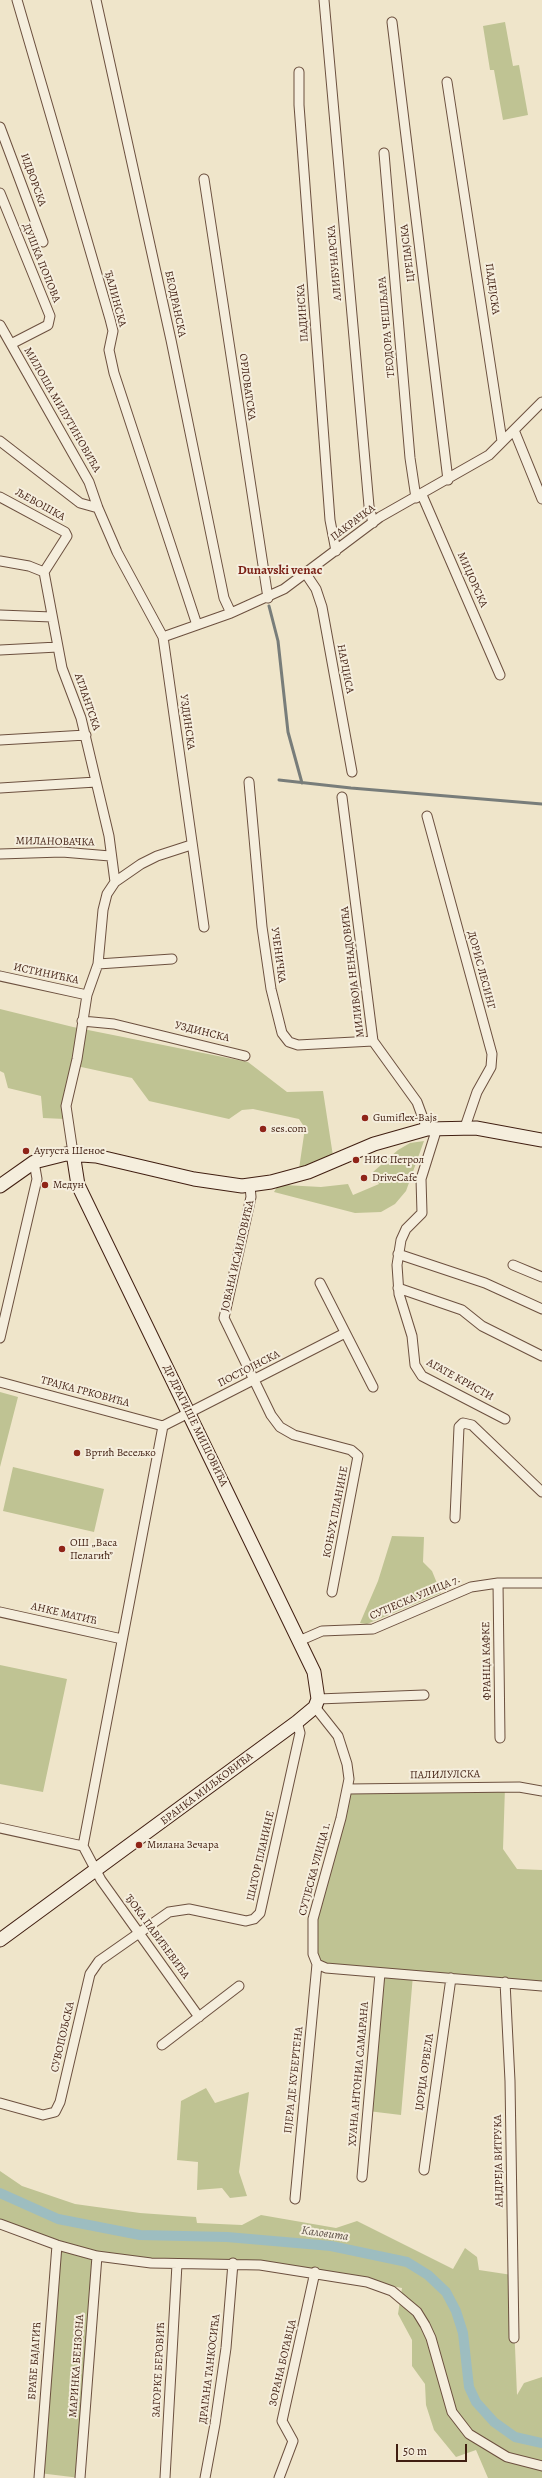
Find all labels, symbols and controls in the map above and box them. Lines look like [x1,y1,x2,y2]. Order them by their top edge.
street label: ИДВОРСКА [17,152,49,208]
street label: ДУШКА ПОПОВА [19,221,63,305]
street label: ЦРЕПАЈСКА [398,223,418,283]
street label: АЛИБУНАРСКА [325,225,345,301]
street label: ПАДЕЈСКА [482,263,502,315]
street label: ЂАЛИНСКА [101,269,129,329]
street label: БЕОДРАНСКА [161,269,189,339]
street label: ТЕОДОРА ЧЕШЉАРА [376,276,398,378]
street label: ПАДИНСКА [294,284,312,342]
street label: МИЛОША МИЛУТИНОВИЋА [21,345,103,475]
street label: ОРЛОВАТСКА [236,353,258,421]
street label: ЉЕВОШКА [13,486,67,524]
street label: ПАКРАЧКА [328,502,378,544]
street label: МИЏОРСКА [454,550,490,610]
district label: Dunavski venac [238,563,322,579]
street label: НАРЦИСА [334,643,356,695]
street label: АТЛАНТСКА [71,672,103,732]
street label: УЗДИНСКА [177,693,197,751]
street label: МИЛАНОВАЧКА [15,835,95,849]
street label: МИЛИВОЈА НЕНАДОВИЋА [338,906,368,1038]
street label: УЧЕНИЧКА [268,926,288,984]
street label: ДОРИС ЛЕСИНГ [464,929,498,1011]
street label: ИСТИНИЋКА [12,961,80,987]
street label: УЗДИНСКА [173,1019,231,1045]
place label: Gumiflex-Bajs [373,1111,437,1125]
marker: Gumiflex-Bajs [360,1113,370,1123]
place label: ses.com [271,1122,307,1136]
marker: ses.com [258,1124,268,1134]
place label: Аугуста Шеное [34,1144,105,1158]
marker: Аугуста Шеное [21,1146,31,1156]
place label: НИС Петрол [364,1153,424,1167]
marker: НИС Петрол [351,1155,361,1165]
place label: DriveCafe [372,1171,417,1185]
marker: DriveCafe [359,1173,369,1183]
place label: Медун [53,1178,84,1192]
marker: Медун [40,1180,50,1190]
street label: ЈОВАНА ИСАИЛОВИЋА [219,1199,257,1313]
street label: ПОСТОЈНСКА [216,1348,282,1390]
street label: АГАТЕ КРИСТИ [424,1356,496,1404]
street label: ДР ДРАГИШЕ МИШОВИЋА [160,1363,230,1489]
street label: ТРАЈКА ГРКОВИЋА [39,1374,131,1410]
place label: Вртић Весељко [85,1446,156,1460]
marker: Вртић Весељко [72,1448,82,1458]
street label: КОЊУХ ПЛАНИНЕ [321,1465,351,1559]
place label: ОШ „Васа Пелагић” [70,1536,117,1562]
marker: ОШ „Васа Пелагић” [57,1544,67,1554]
street label: СУТЈЕСКА УЛИЦА 7. [368,1573,462,1623]
street label: АНКЕ МАТИЋ [30,1600,98,1628]
street label: ФРАНЦА КАФКЕ [480,1622,494,1700]
street label: БРАНКА МИЉКОВИЋА [158,1750,256,1828]
street label: ПАЛИЛУЛСКА [410,1768,480,1782]
street label: ШАТОР ПЛАНИНЕ [244,1810,278,1902]
street label: СУТЈЕСКА УЛИЦА 1. [296,1821,334,1917]
place label: Милана Зечара [147,1838,219,1852]
marker: Милана Зечара [134,1840,144,1850]
street label: ЂОКА ПАВИЋЕВИЋА [122,1892,192,1982]
street label: СУВОПОЉСКА [48,2000,78,2074]
street label: ХУАНА АНТОНИА САМАРАНА [346,2001,372,2147]
street label: ПЈЕРА ДЕ КУБЕРТЕНА [282,2026,306,2134]
street label: ЏОРЏА ОРВЕЛА [413,2032,437,2112]
street label: АНДРЕЈА ВИТРУКА [492,2115,506,2207]
water label: Каловита [300,2224,350,2244]
street label: ДРАГАНА ТАНКОСИЋА [197,2313,223,2425]
street label: МАРИНКА БЕНЗОНА [67,2314,87,2418]
street label: ЗОРАНА БОГАВЦА [267,2318,299,2408]
street label: БРАЋЕ БАЈАГИЋ [26,2322,44,2400]
street label: ЗАГОРКЕ БЕРОВИЋ [150,2322,168,2418]
scale bar [398,2436,469,2462]
text: 50 m [403,2443,427,2459]

